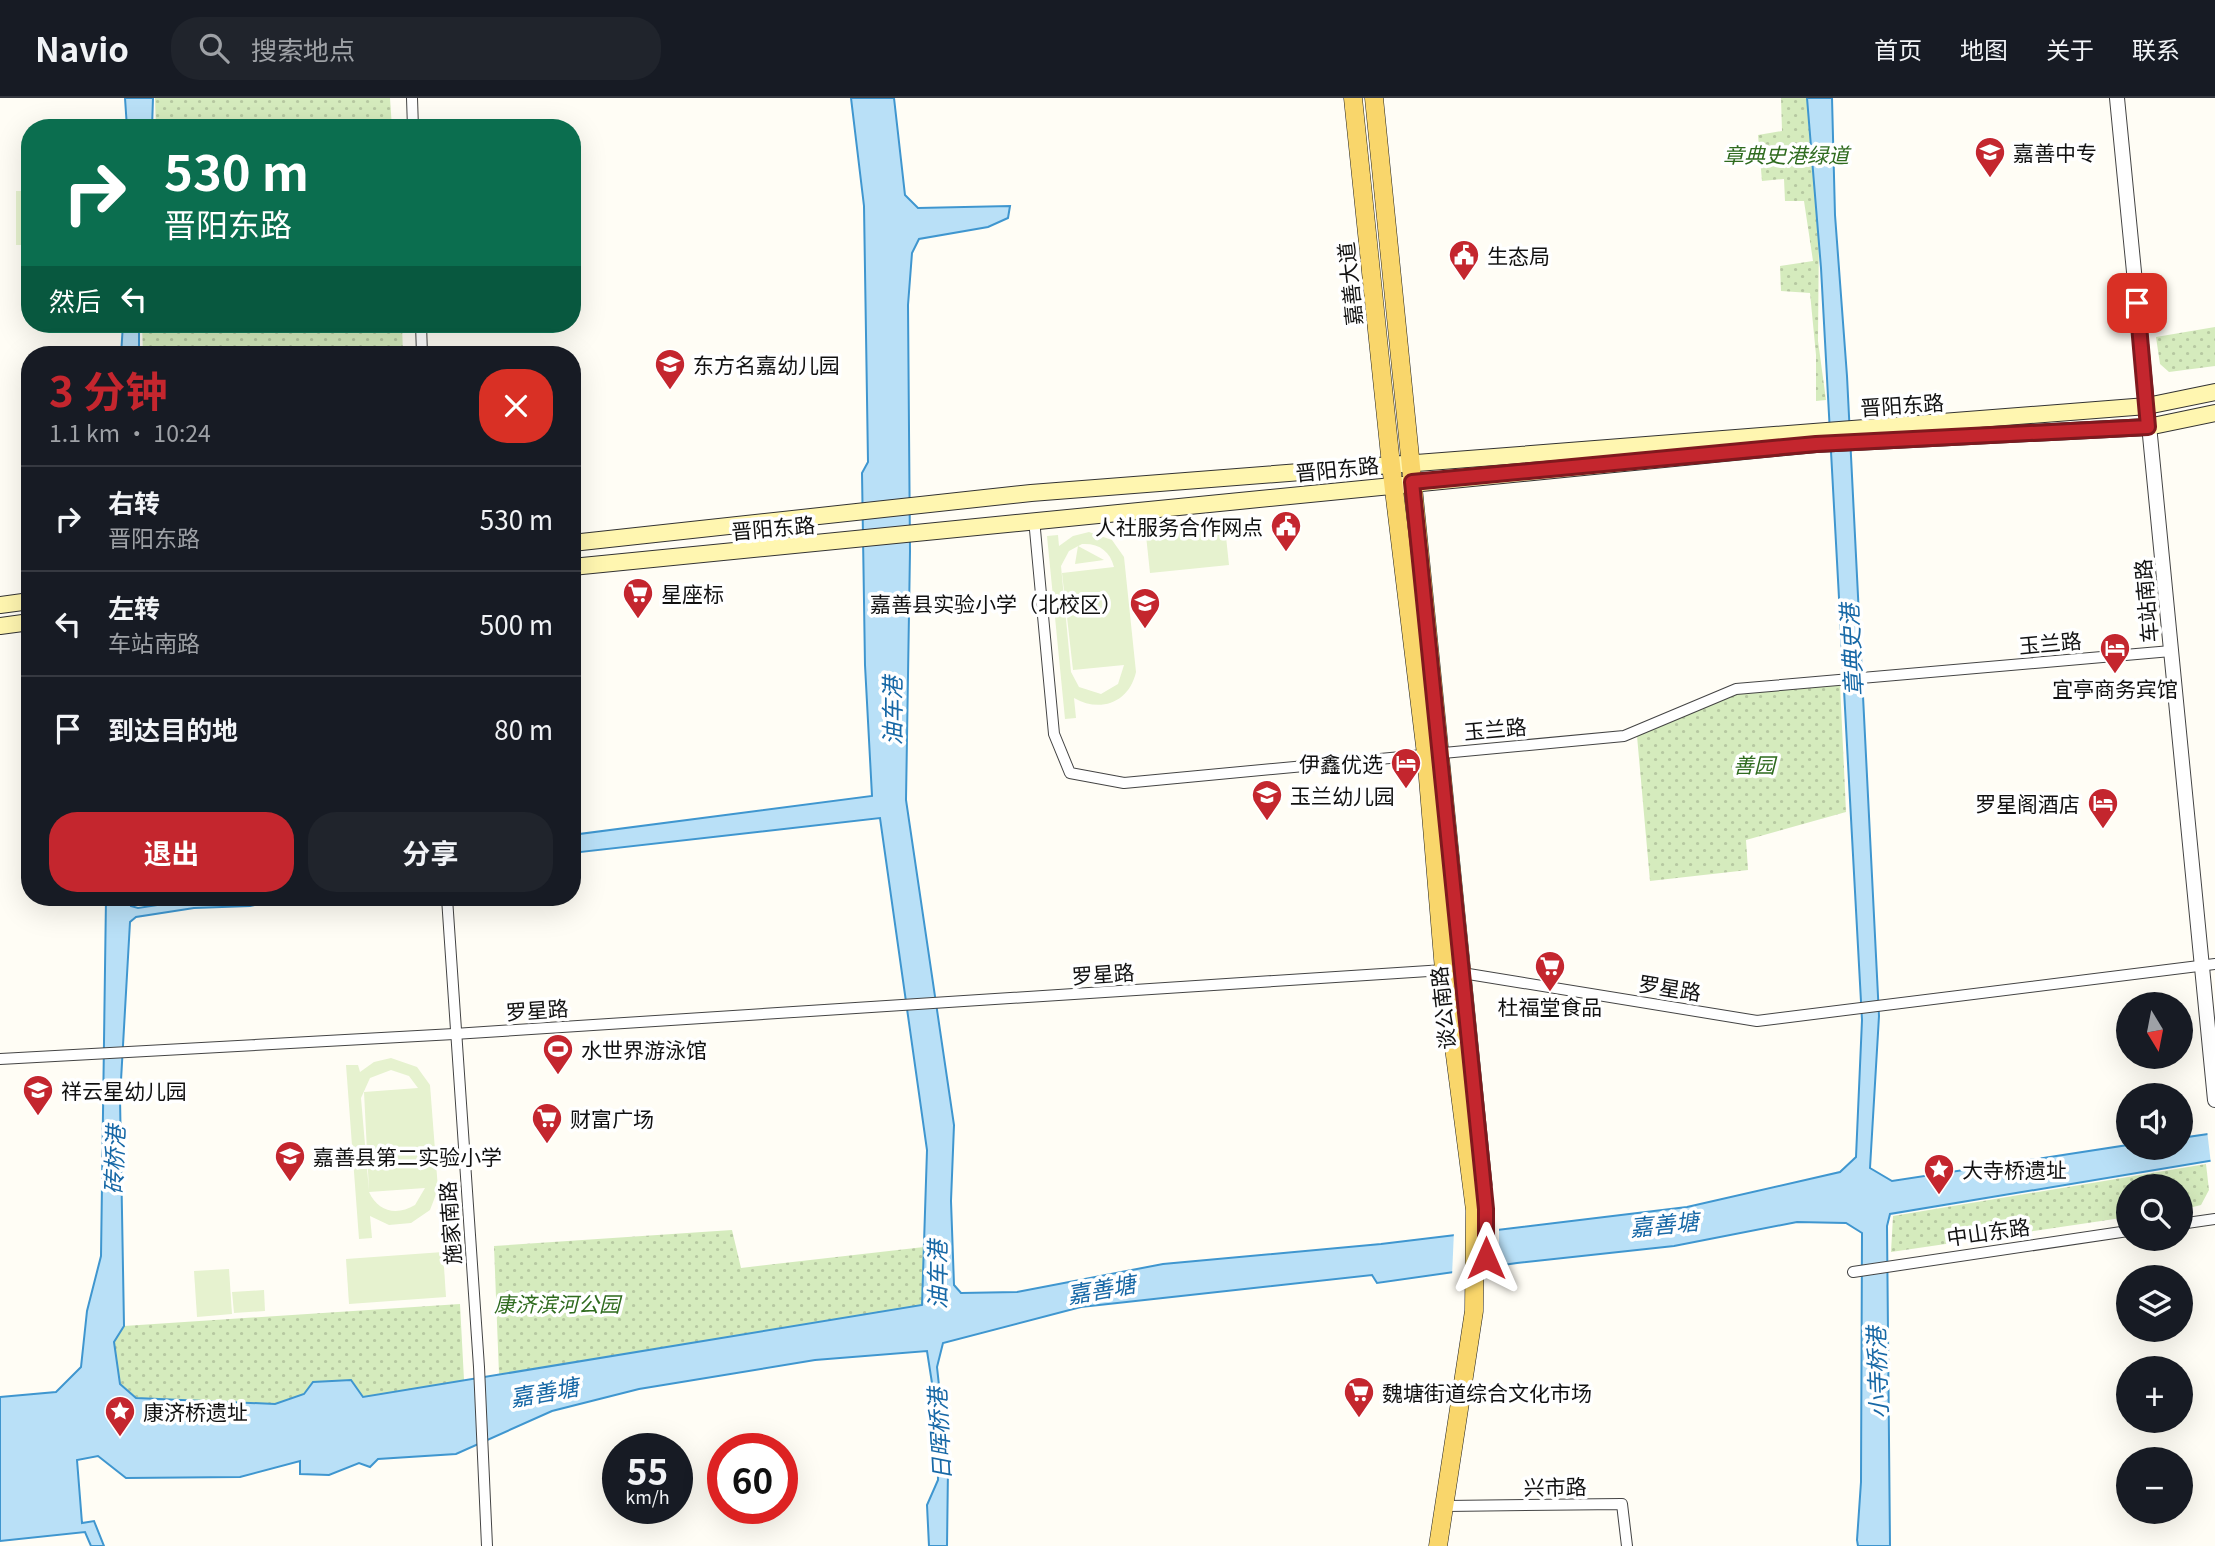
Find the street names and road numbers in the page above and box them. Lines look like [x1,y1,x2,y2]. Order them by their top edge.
street label: 嘉善大道 [1330,241,1368,327]
street label: 晋阳东路 [1859,386,1945,422]
street label: 晋阳东路 [1294,449,1380,487]
street label: 晋阳东路 [730,508,816,546]
street label: 车站南路 [2126,558,2164,644]
street label: 玉兰路 [2017,624,2083,660]
street label: 玉兰路 [1462,710,1528,746]
street label: 罗星路 [1071,956,1135,990]
street label: 谈公南路 [1423,965,1461,1051]
street label: 罗星路 [1637,967,1703,1007]
street label: 罗星路 [505,992,569,1026]
street label: 施家南路 [431,1180,467,1266]
street label: 中山东路 [1944,1210,2032,1252]
street label: 兴市路 [1523,1470,1587,1502]

